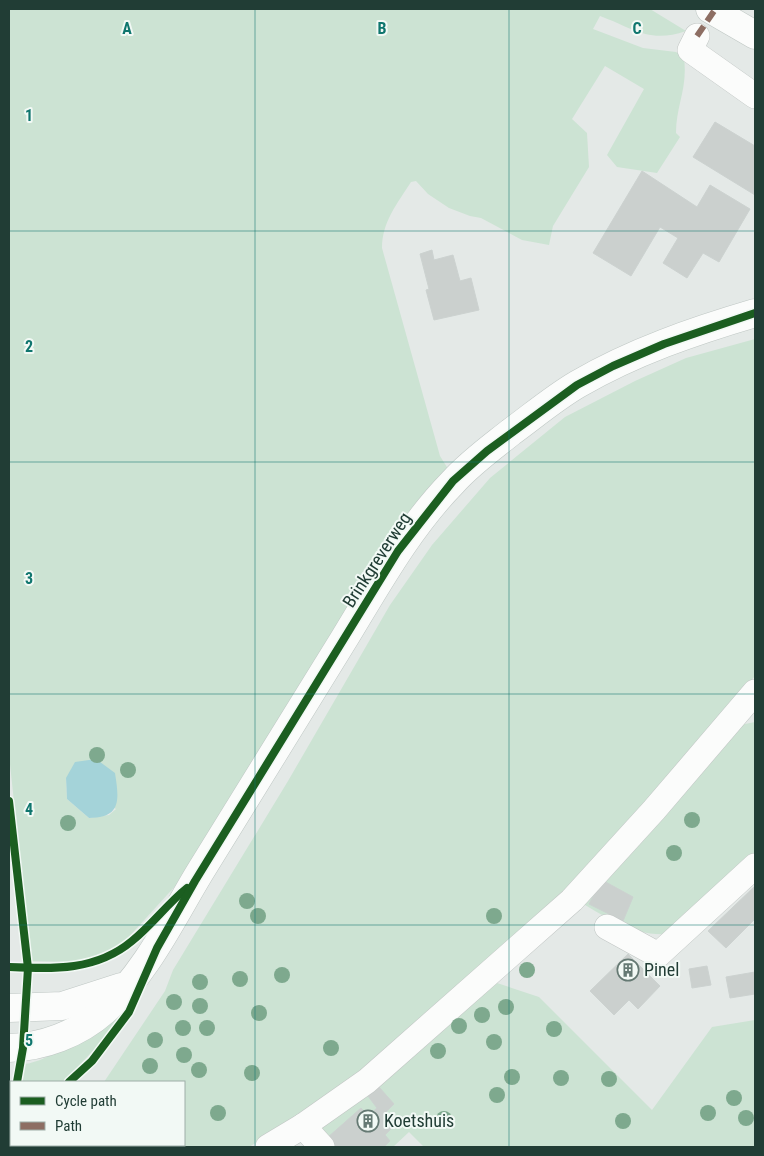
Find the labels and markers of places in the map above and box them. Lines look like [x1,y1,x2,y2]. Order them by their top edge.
building icon: Pinel [616,958,640,982]
place label: Pinel [644,959,679,980]
building icon: Koetshuis [356,1109,380,1133]
place label: Koetshuis [384,1110,454,1131]

